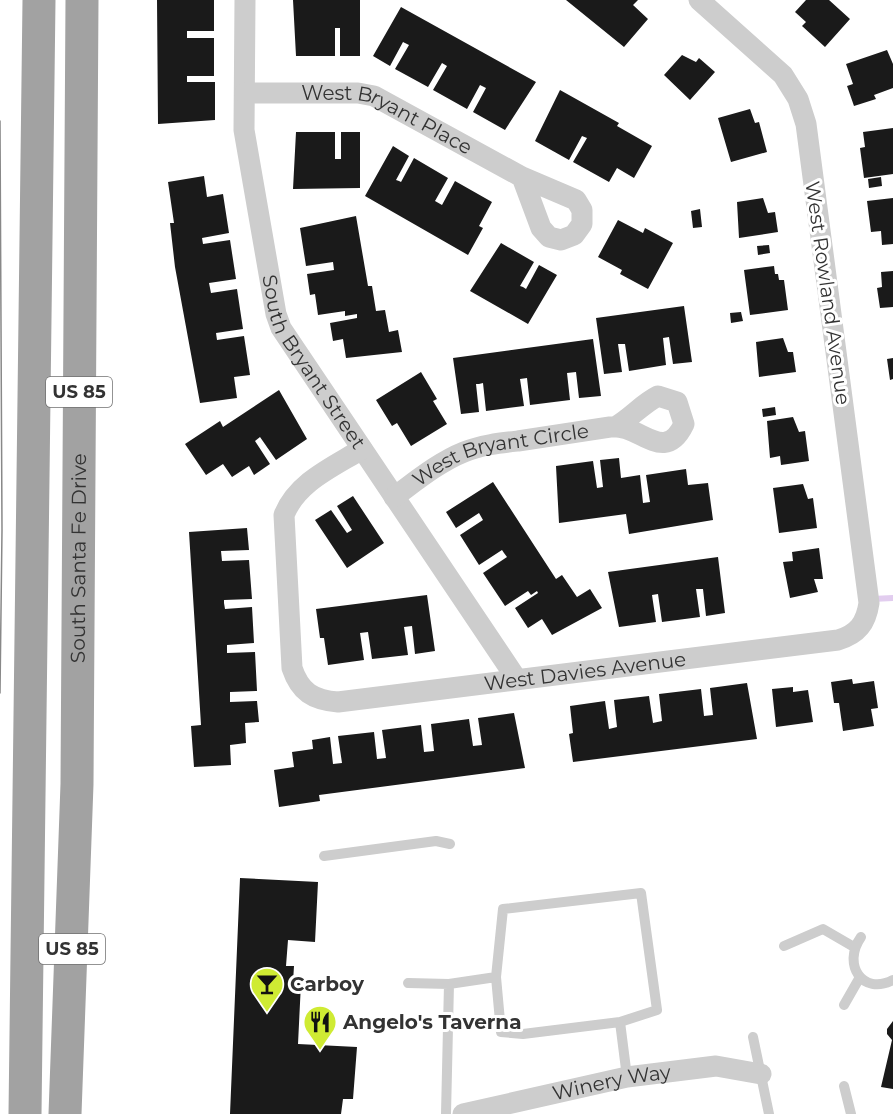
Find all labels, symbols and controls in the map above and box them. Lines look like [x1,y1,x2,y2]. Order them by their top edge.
street label: West Bryant Place [301,81,477,160]
street label: West Rowland Avenue [800,180,856,406]
street label: South Bryant Street [257,273,371,454]
road number: US 85 [46,377,112,407]
street label: West Bryant Circle [408,418,590,491]
street label: South Santa Fe Drive [66,453,91,663]
street label: West Davies Avenue [483,647,687,696]
road number: US 85 [39,934,105,964]
bar icon: Carboy [249,966,285,1013]
place label: Carboy [290,972,365,996]
restaurant icon: Angelo's Taverna [302,1004,338,1051]
place label: Angelo's Taverna [342,1010,522,1034]
street label: Winery Way [550,1060,672,1105]

